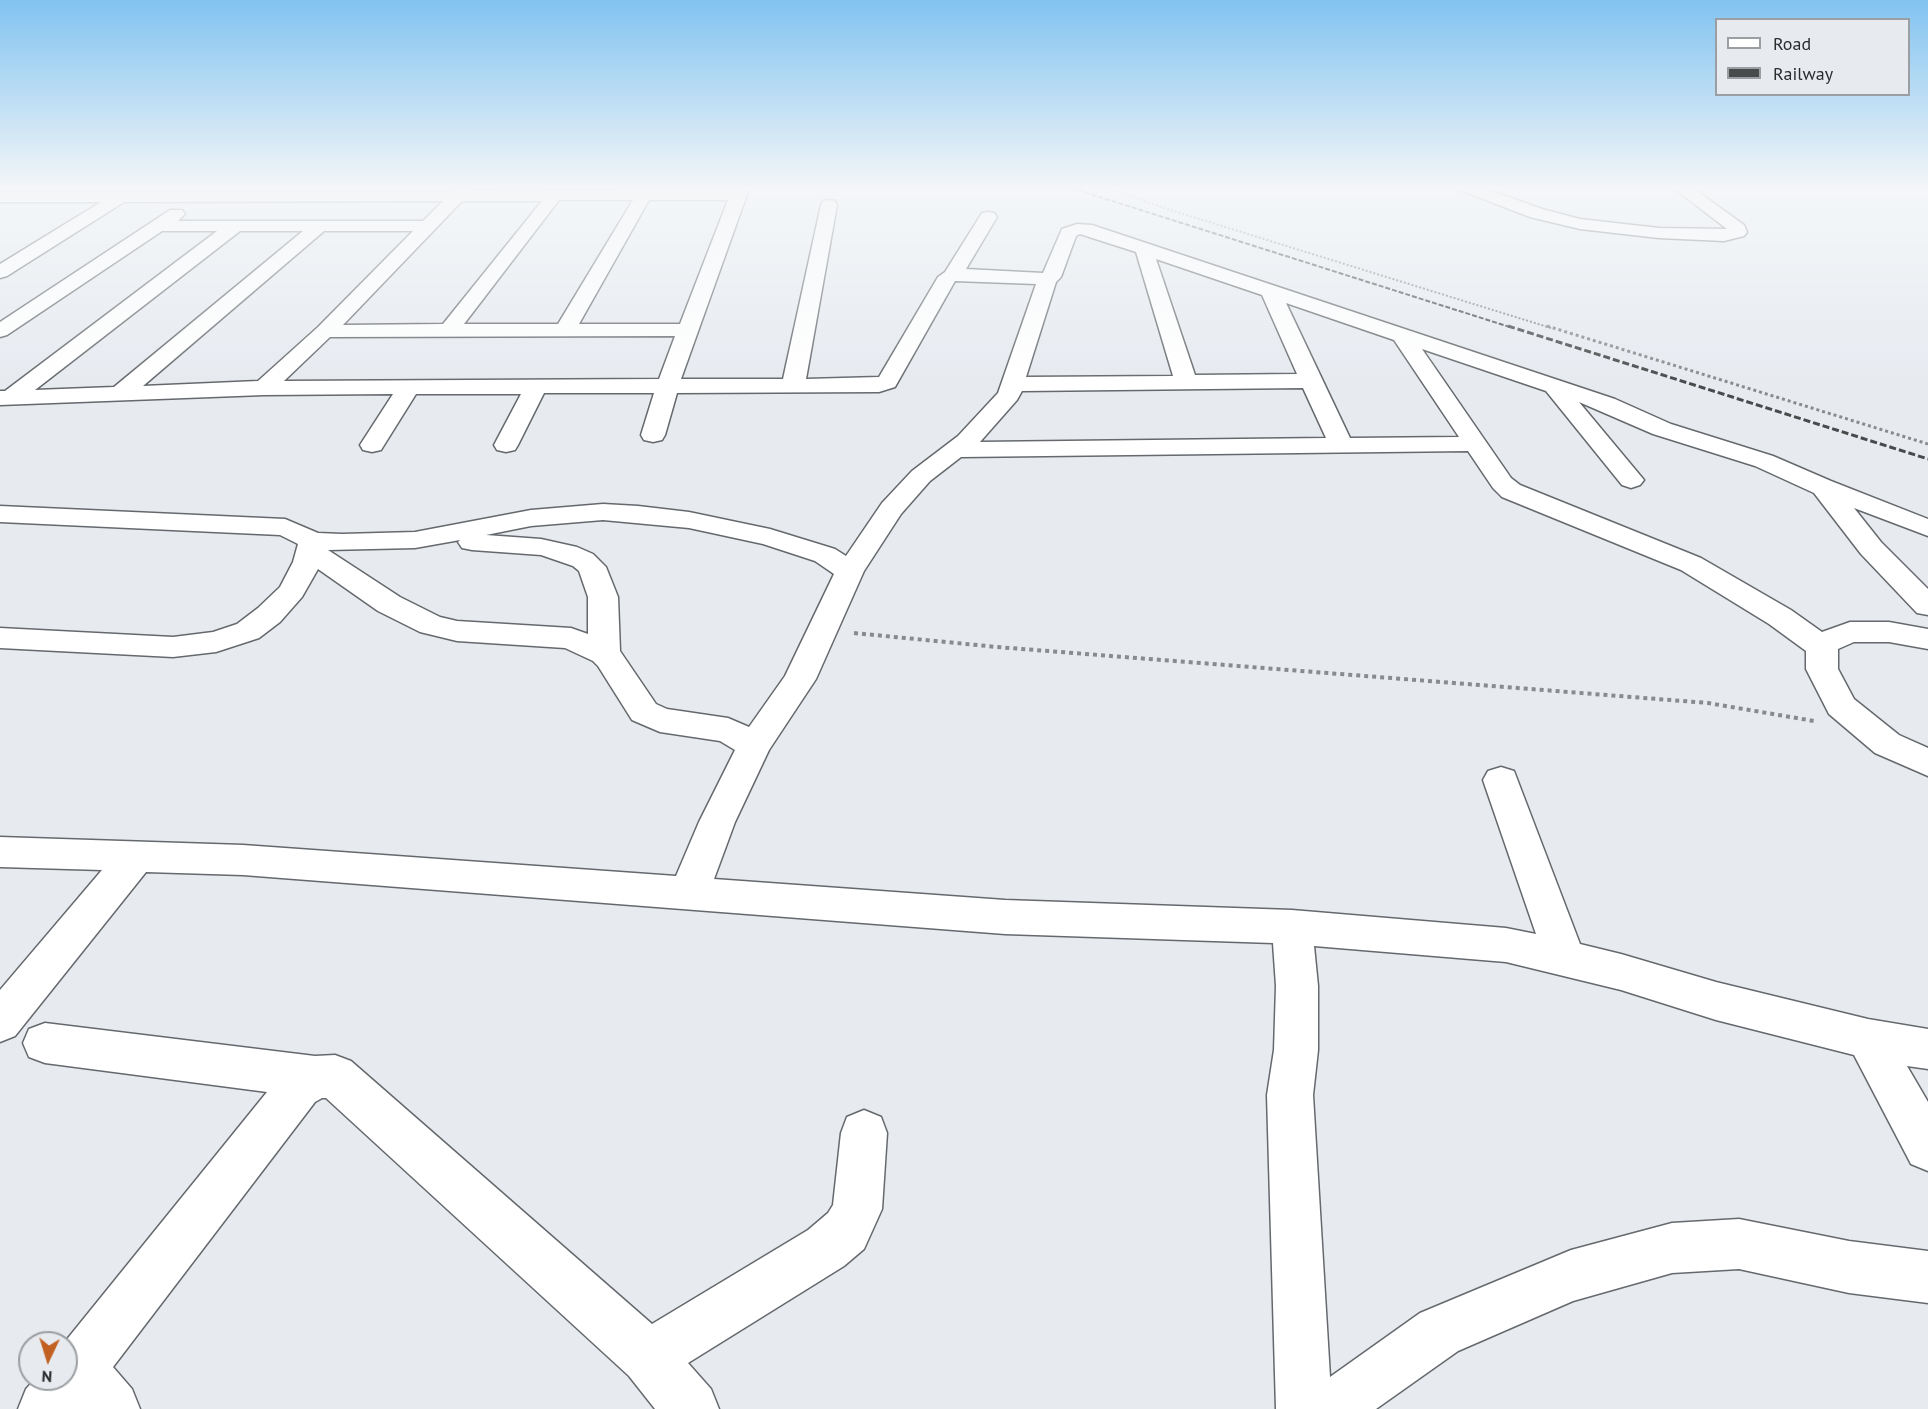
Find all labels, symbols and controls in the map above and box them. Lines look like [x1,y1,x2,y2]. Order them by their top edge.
legend [1715,18,1910,96]
text: Road [1773,32,1811,55]
text: Railway [1773,62,1833,85]
north arrow [18,1331,78,1391]
text: N [41,1367,53,1387]

